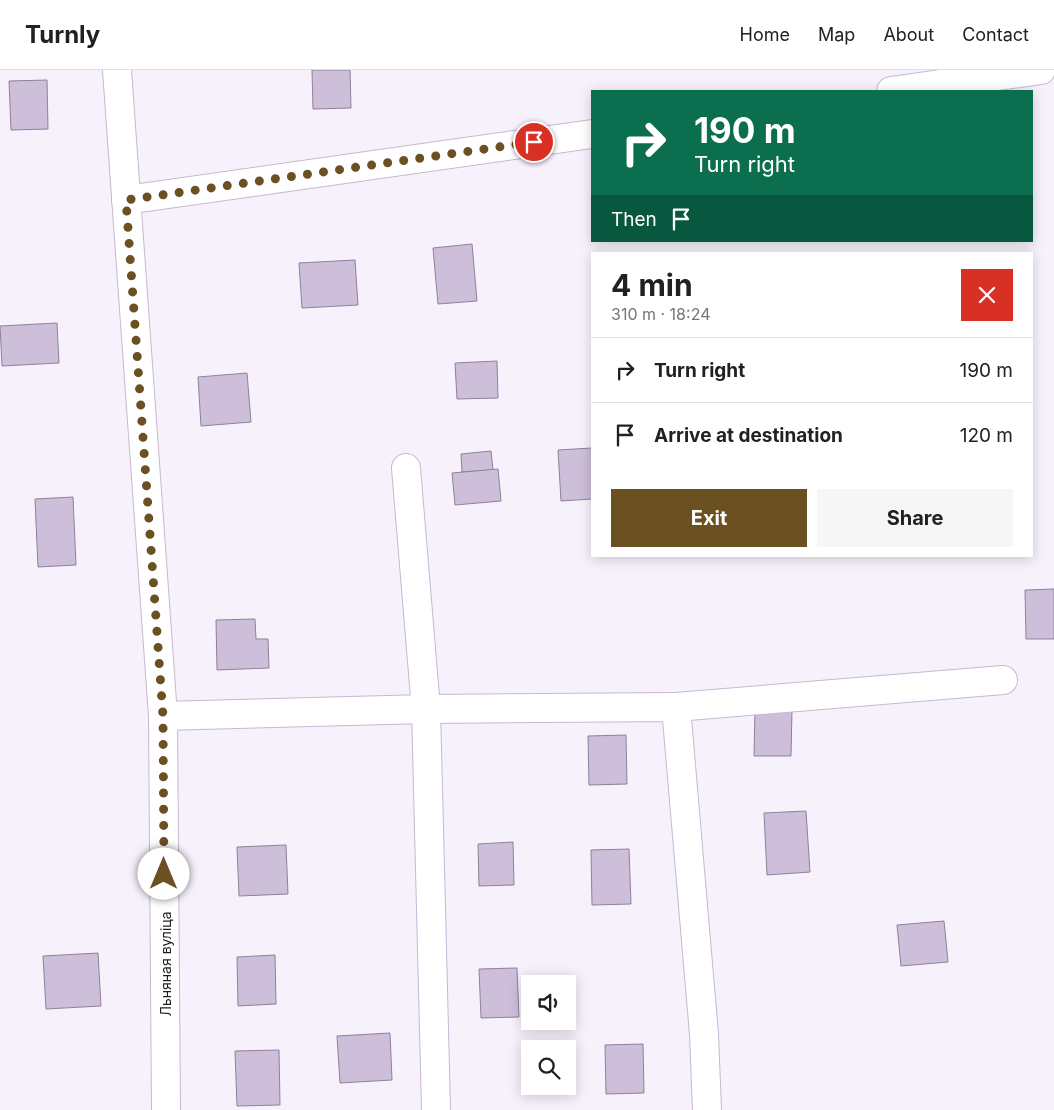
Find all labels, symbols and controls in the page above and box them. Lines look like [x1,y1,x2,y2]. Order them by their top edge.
text: Turnly [25,20,100,49]
text: Home [740,24,790,45]
text: Map [818,24,855,45]
text: About [883,24,934,45]
text: Contact [962,24,1029,45]
text: 190 m [694,109,796,151]
icon: right [611,110,676,175]
pin [513,121,555,163]
icon: arrive [520,128,548,156]
text: Turn right [694,151,795,177]
icon: arrive [667,205,695,233]
text: Then [611,208,657,231]
text: 4 min [611,267,693,303]
button: close [961,269,1013,321]
text: 310 m · 18:24 [611,304,710,324]
icon: right [611,356,639,384]
text: Turn right [654,359,745,382]
text: 190 m [960,359,1013,382]
icon: arrive [611,421,639,449]
text: Arrive at destination [654,424,843,447]
text: 120 m [960,424,1013,447]
button: Exit [611,489,807,547]
button: Share [817,489,1013,547]
position arrow [137,847,189,899]
street label: Льняная вуліца [157,912,174,1016]
map controls [521,975,576,1095]
button: sound [521,975,576,1030]
button: search [521,1040,576,1095]

